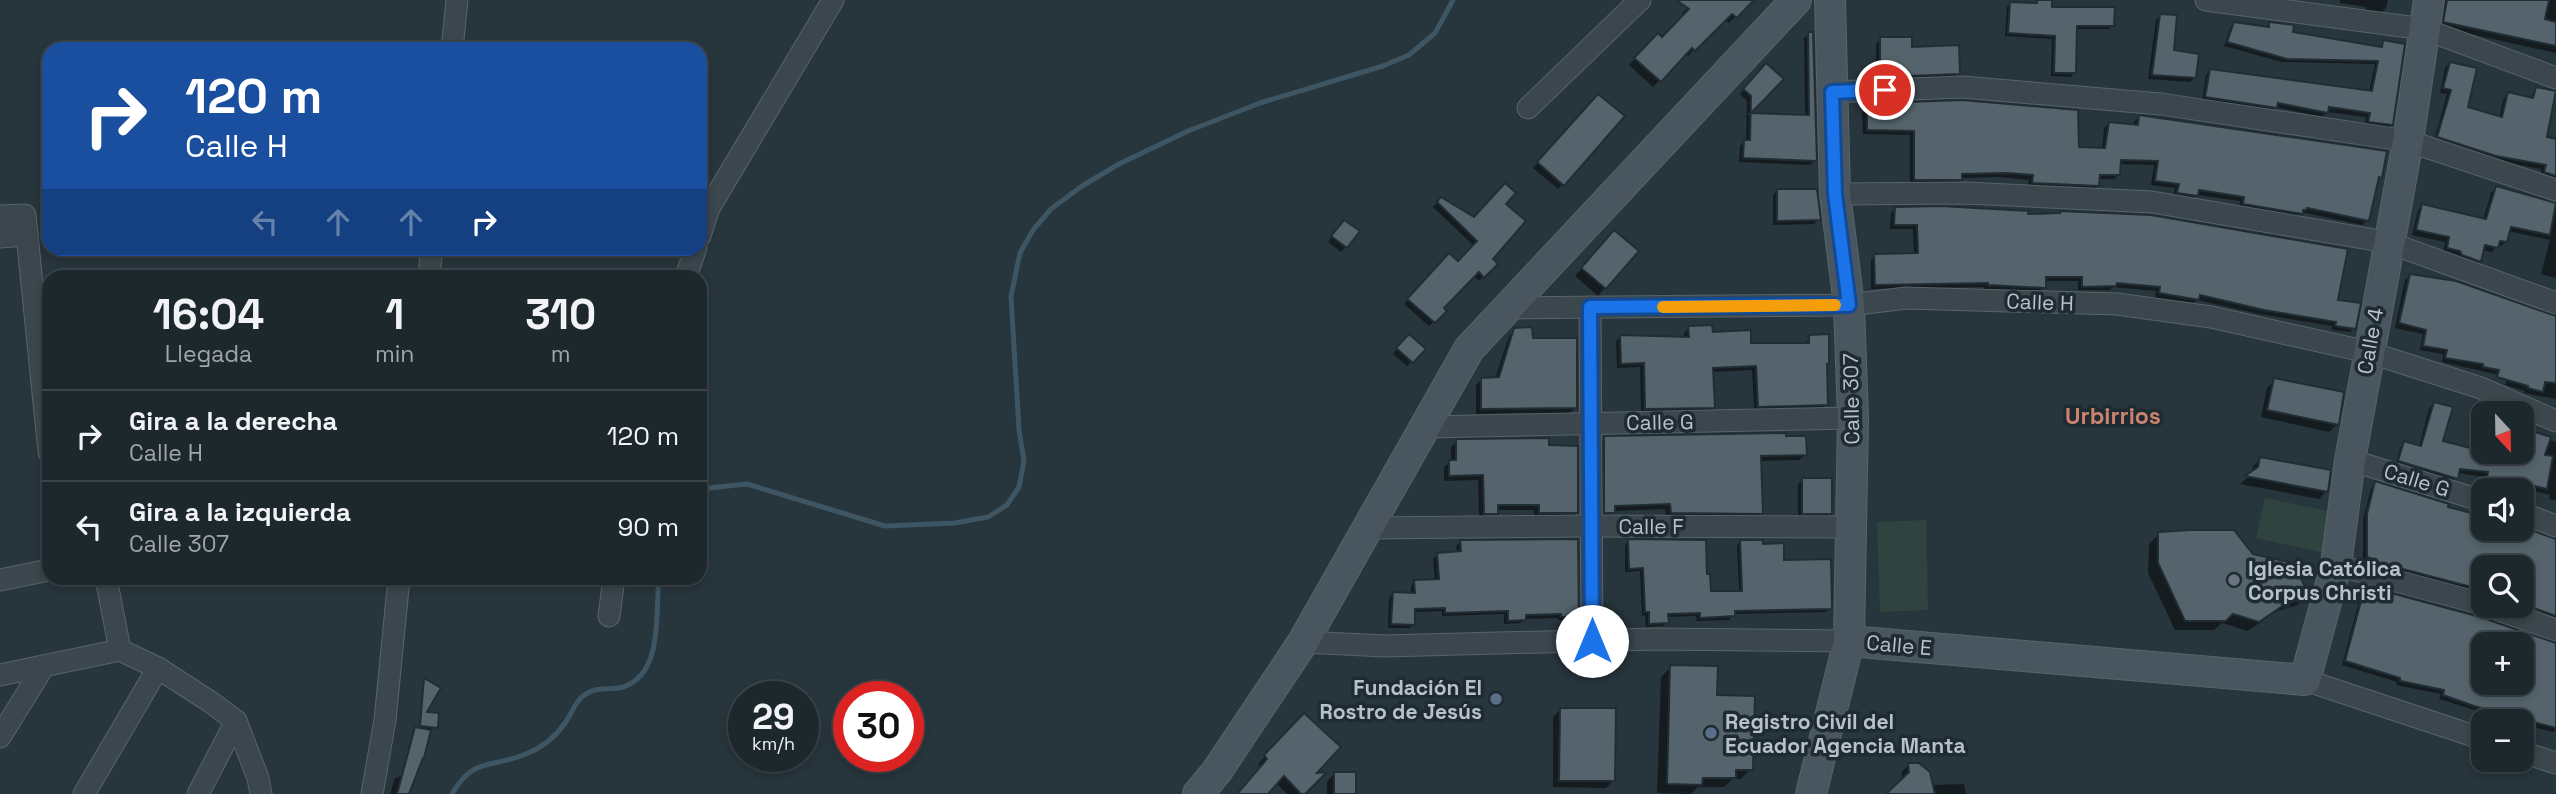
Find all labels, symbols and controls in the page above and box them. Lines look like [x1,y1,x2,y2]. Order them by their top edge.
pin [1855,60,1915,120]
text: 120 m [185,65,322,127]
icon: right [70,70,161,161]
icon: arrive [1866,71,1904,109]
text: Calle H [185,126,288,166]
icon: left [246,203,284,241]
icon: ahead [319,203,357,241]
icon: ahead [392,203,430,241]
icon: right [465,203,503,241]
street label: Calle H [2006,287,2074,317]
text: 16:04 [153,288,264,341]
text: 1 [385,288,404,341]
text: 310 [525,288,596,341]
street label: Calle 4 [2351,306,2389,376]
text: Llegada [165,339,252,369]
text: min [375,339,414,369]
text: m [551,339,571,369]
street label: Calle 307 [1837,353,1865,445]
district label: Urbirrios [2065,401,2161,431]
north arrow [2471,401,2534,464]
map controls [2471,401,2534,772]
text: Gira a la derecha [129,404,338,438]
street label: Calle G [1626,408,1694,436]
icon: right [70,417,108,455]
text: 120 m [607,419,679,453]
text: Calle H [129,438,203,468]
street label: Calle G [2381,457,2453,503]
button: sound [2471,478,2534,541]
text: Gira a la izquierda [129,495,351,529]
icon: left [70,508,108,546]
text: 90 m [617,510,679,544]
street label: Calle F [1618,513,1684,540]
text: Calle 307 [129,529,229,559]
place label: Iglesia Católica Corpus Christi [2248,555,2401,606]
button: search [2471,555,2534,618]
marker: Iglesia Católica Corpus Christi [2226,572,2242,588]
position arrow [1555,604,1629,678]
street label: Calle E [1865,629,1933,661]
button: + [2471,632,2534,695]
place label: Fundación El Rostro de Jesús [1319,674,1482,725]
speed limit sign: 30 [833,681,924,772]
marker: Fundación El Rostro de Jesús [1488,691,1504,707]
text: 29 [752,695,795,739]
place label: Registro Civil del Ecuador Agencia Manta [1725,708,1966,759]
button: − [2471,709,2534,772]
marker: Registro Civil del Ecuador Agencia Manta [1703,725,1719,741]
text: km/h [752,732,795,755]

